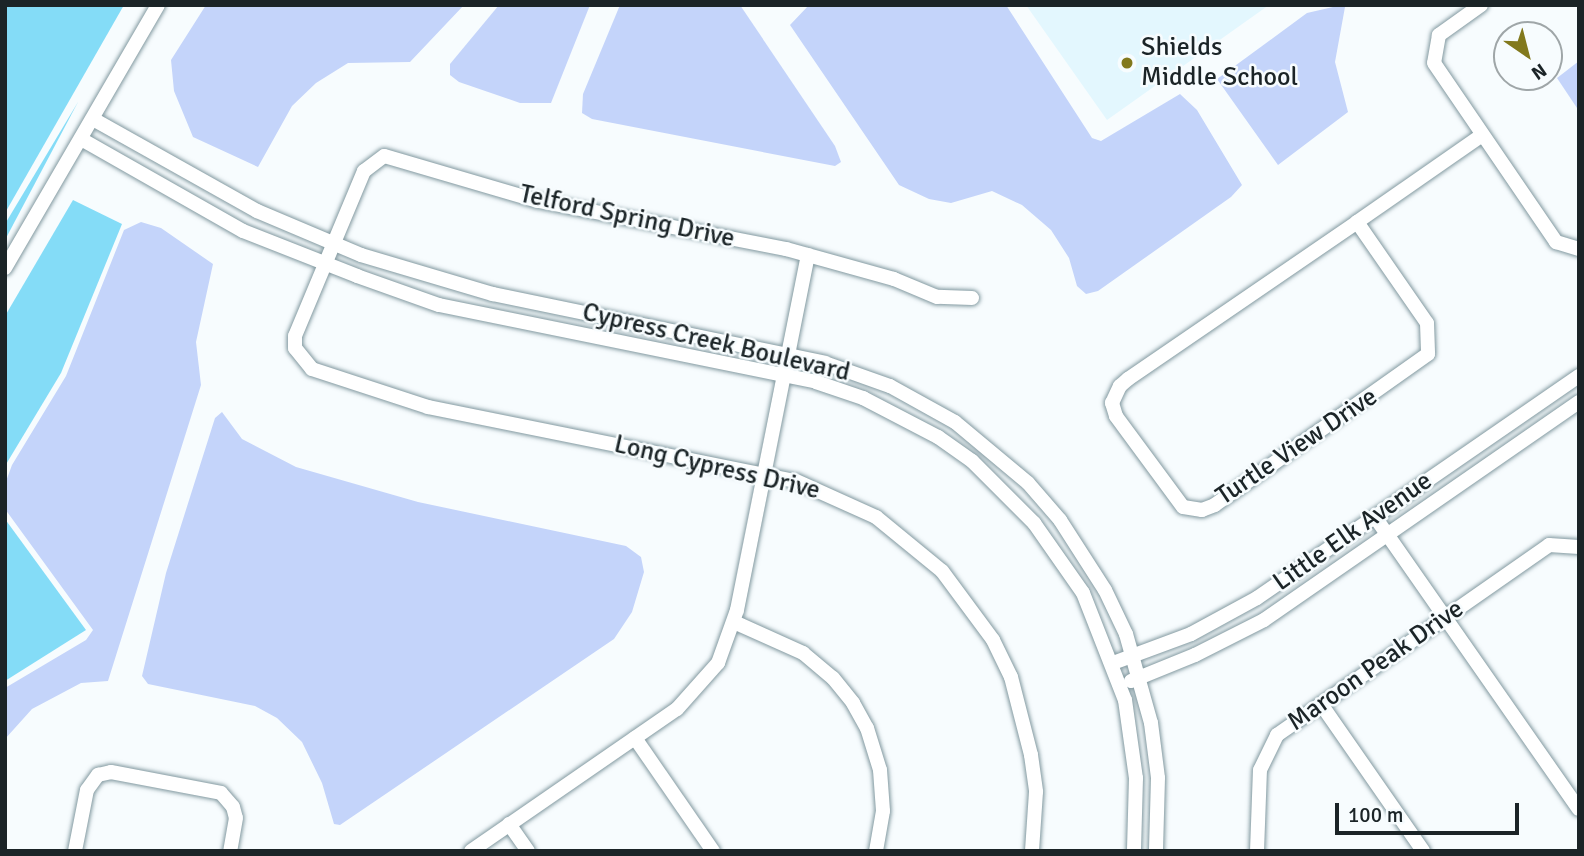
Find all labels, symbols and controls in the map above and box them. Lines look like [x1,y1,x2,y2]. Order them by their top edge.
north arrow [1493,21,1563,91]
place label: Shields Middle School [1141,32,1298,94]
marker: Shields Middle School [1119,55,1135,71]
text: N [1527,58,1551,85]
street label: Telford Spring Drive [517,179,737,255]
street label: Cypress Creek Boulevard [579,297,853,389]
street label: Turtle View Drive [1211,382,1383,512]
street label: Long Cypress Drive [611,429,823,507]
street label: Little Elk Avenue [1268,466,1438,598]
street label: Maroon Peak Drive [1282,594,1470,738]
scale bar [1339,790,1523,834]
text: 100 m [1348,802,1403,828]

